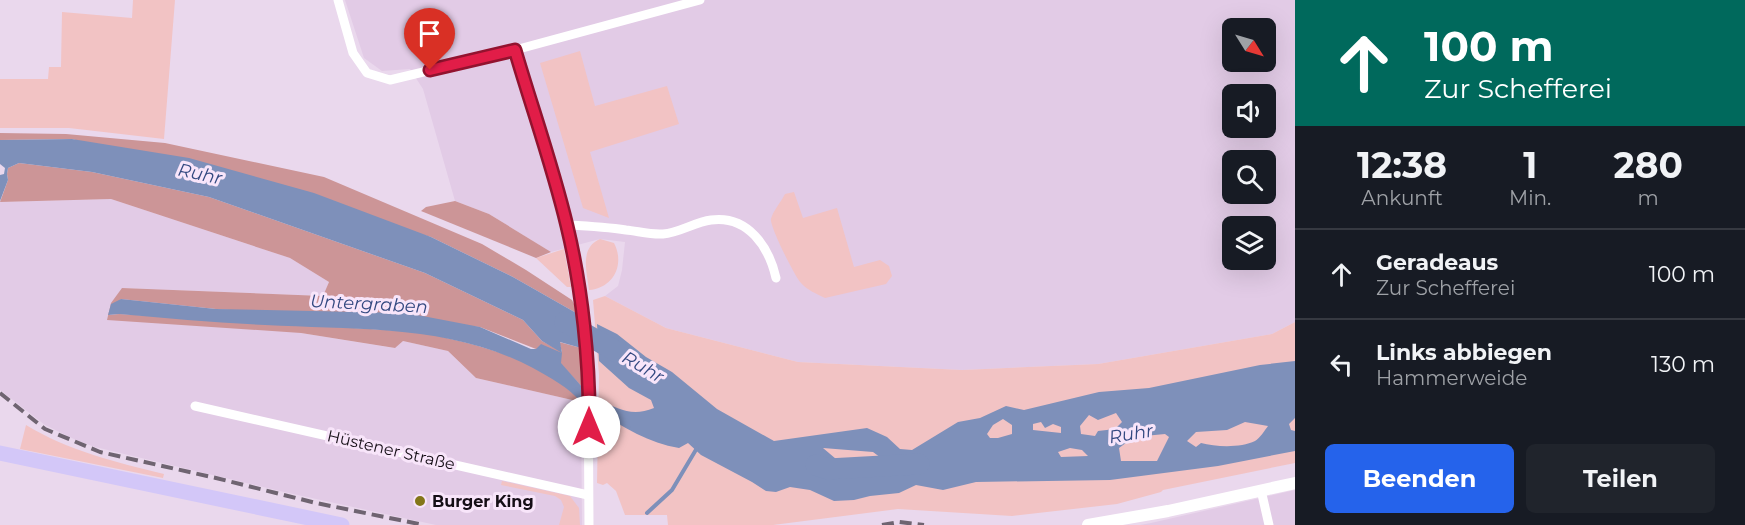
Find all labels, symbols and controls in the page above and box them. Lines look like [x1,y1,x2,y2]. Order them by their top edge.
pin [404,8,455,70]
icon: arrive [413,17,446,50]
north arrow [1222,18,1276,72]
map controls [1222,18,1276,270]
text: 100 m [1424,20,1553,72]
icon: ahead [1325,24,1403,102]
text: Zur Schefferei [1424,72,1612,105]
button: sound [1222,84,1276,138]
text: 12:38 [1357,143,1447,187]
text: 1 [1523,143,1537,187]
text: 280 [1613,143,1683,187]
button: search [1222,150,1276,204]
water label: Ruhr [176,159,225,190]
text: Ankunft [1361,186,1443,210]
text: Min. [1509,186,1551,210]
text: m [1638,186,1659,210]
button: layers [1222,216,1276,270]
text: Geradeaus [1376,249,1498,276]
icon: ahead [1325,258,1358,291]
text: 100 m [1649,261,1715,288]
text: Zur Schefferei [1376,276,1515,300]
water label: Untergraben [310,290,428,318]
text: Links abbiegen [1376,339,1552,366]
water label: Ruhr [618,346,668,388]
icon: left [1325,348,1358,381]
text: 130 m [1651,351,1715,378]
text: Hammerweide [1376,366,1527,390]
position arrow [557,395,621,459]
water label: Ruhr [1107,420,1155,448]
street label: Hüstener Straße [325,426,457,474]
button: Beenden [1325,444,1514,513]
button: Teilen [1526,444,1715,513]
place label: Burger King [432,492,534,511]
marker: Burger King [413,494,427,508]

